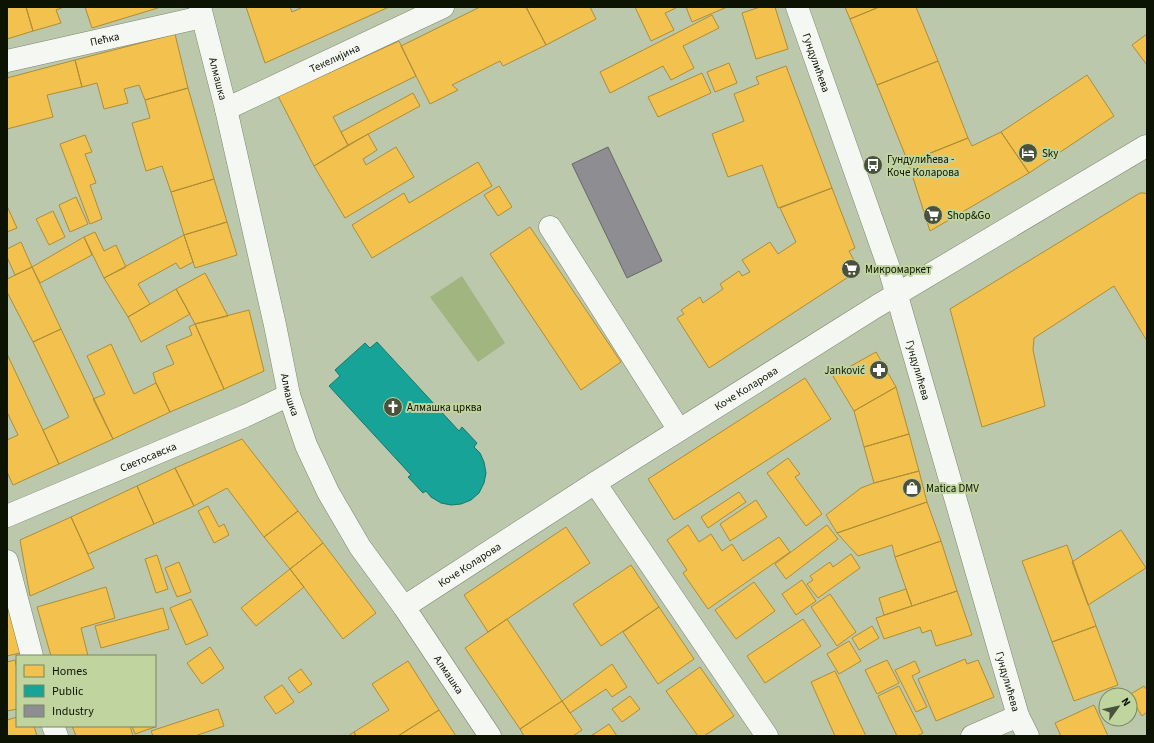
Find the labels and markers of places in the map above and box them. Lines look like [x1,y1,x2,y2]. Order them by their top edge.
hotel icon: Sky [1017,142,1039,164]
place label: Sky [1042,146,1058,161]
place label: Гундулићева - Коче Коларова [887,152,959,180]
bus stop icon: Гундулићева - Коче Коларова [862,154,884,176]
supermarket icon: Shop&Go [922,204,944,226]
place label: Shop&Go [947,208,990,223]
supermarket icon: Микромаркет [840,258,862,280]
place label: Микромаркет [865,262,931,277]
pharmacy icon: Janković [868,359,890,381]
place label: Janković [824,363,865,378]
church icon: Алмашка црква [382,396,404,418]
place label: Алмашка црква [407,400,482,415]
shop icon: Matica DMV [901,477,923,499]
place label: Matica DMV [926,481,979,496]

